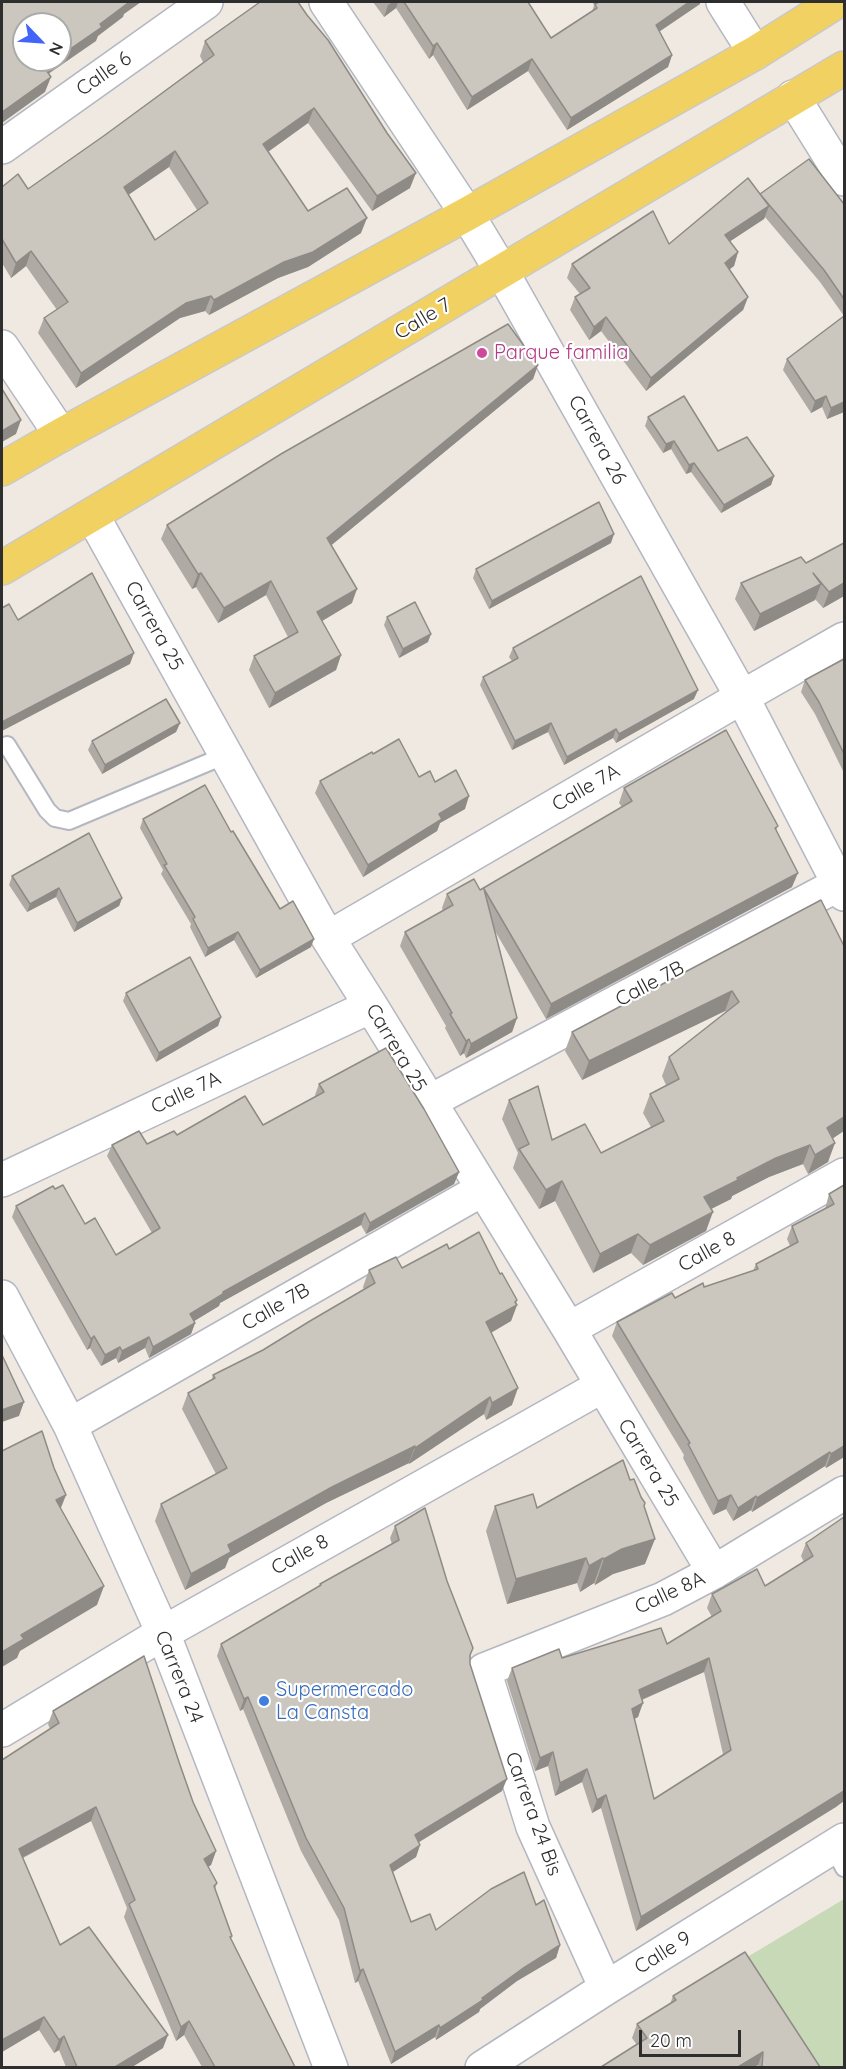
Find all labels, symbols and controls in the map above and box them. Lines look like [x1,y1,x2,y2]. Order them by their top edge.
north arrow [12,12,72,72]
text: N [45,39,68,58]
street label: Calle 6 [72,46,136,102]
street label: Calle 7 [391,293,455,345]
place label: Parque familia [494,341,628,365]
marker: Parque familia [475,346,489,360]
street label: Carrera 26 [563,391,631,489]
street label: Carrera 25 [120,577,188,675]
street label: Calle 7A [548,759,624,817]
street label: Calle 7B [612,956,688,1012]
street label: Carrera 25 [360,1000,432,1096]
street label: Calle 7A [147,1066,225,1120]
street label: Calle 8 [674,1227,740,1277]
street label: Calle 7B [238,1278,314,1336]
street label: Carrera 25 [612,1415,684,1511]
street label: Calle 8 [267,1530,333,1580]
street label: Calle 8A [631,1566,709,1620]
street label: Carrera 24 [150,1627,208,1727]
place label: Supermercado La Cansta [276,1678,413,1725]
marker: Supermercado La Cansta [257,1694,271,1708]
street label: Carrera 24 Bis [500,1749,566,1879]
street label: Calle 9 [630,1926,696,1980]
scale bar [642,2018,744,2056]
text: 20 m [650,2029,692,2052]

